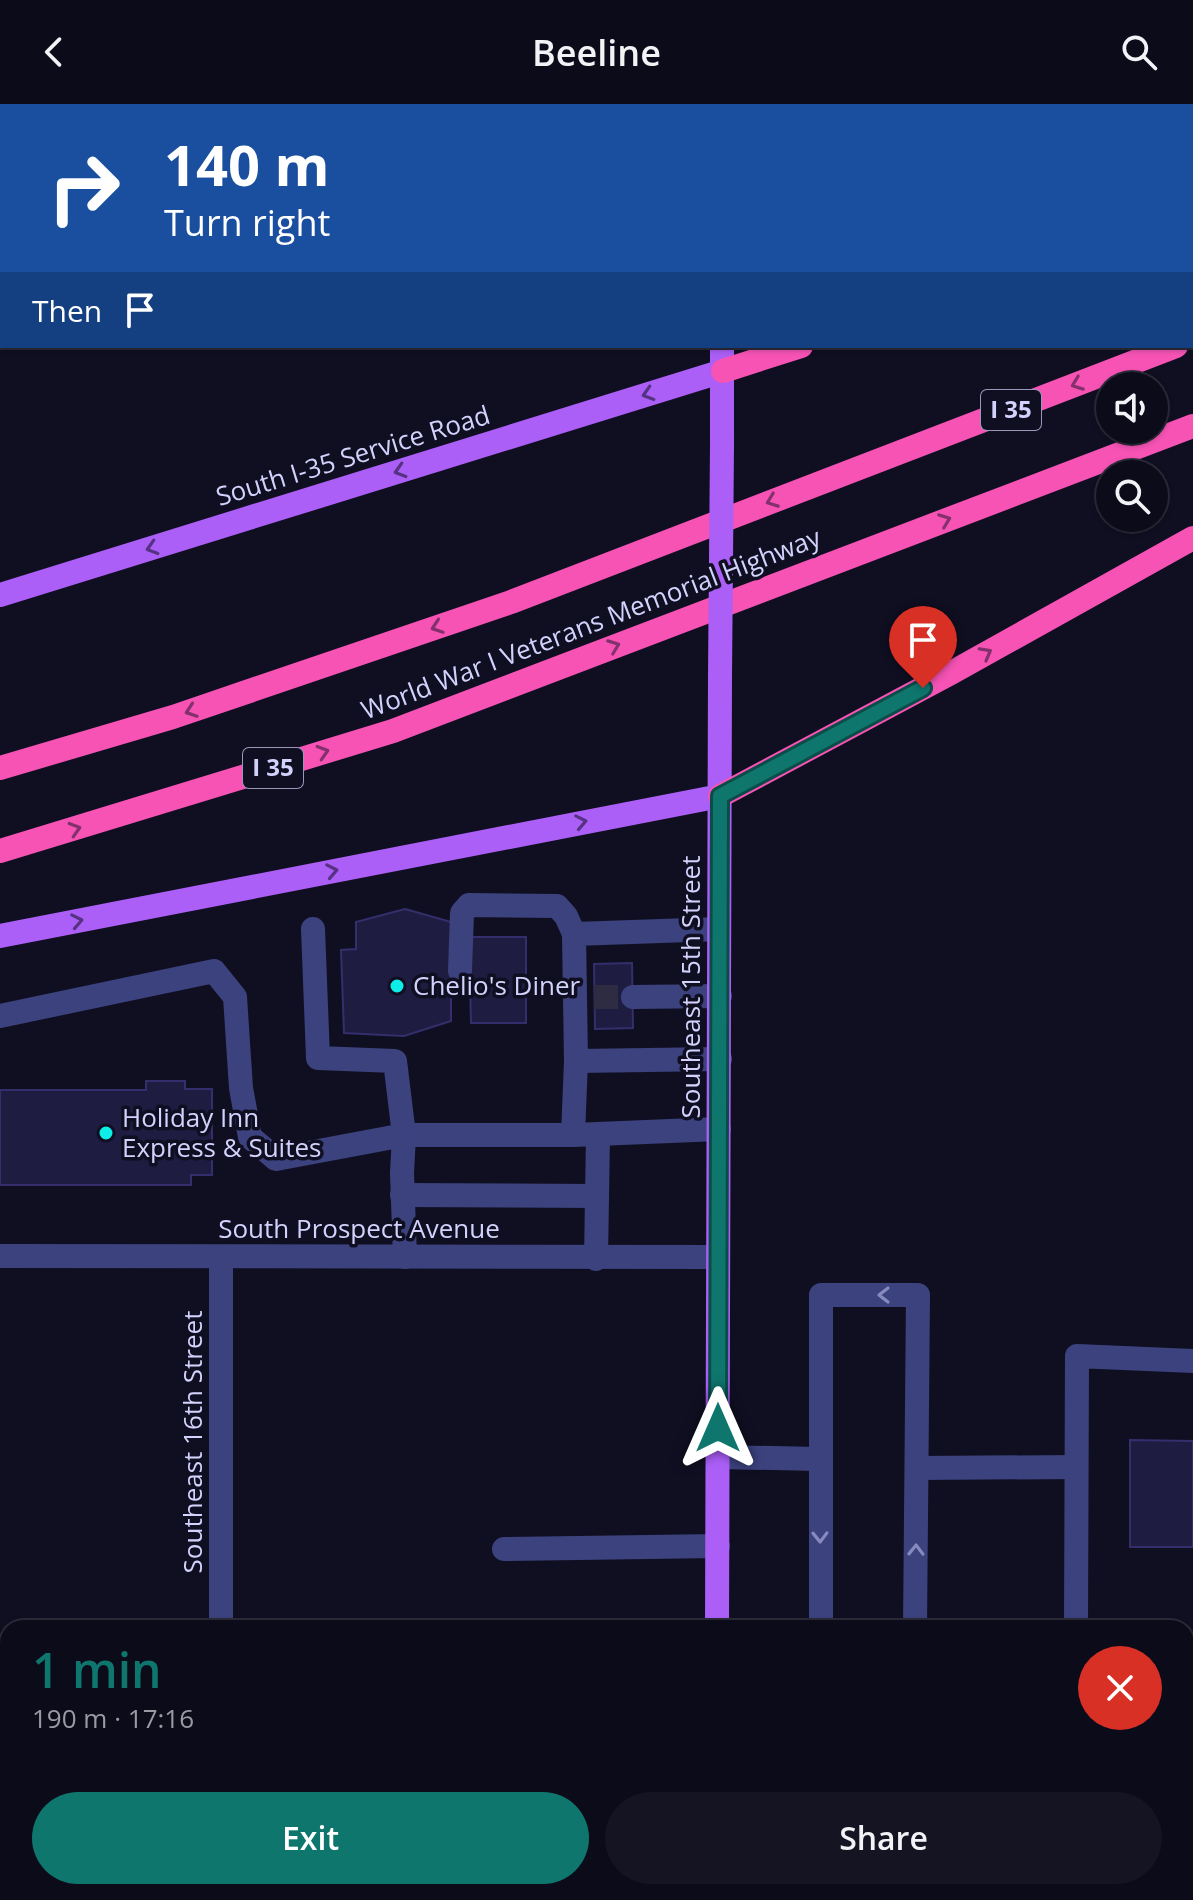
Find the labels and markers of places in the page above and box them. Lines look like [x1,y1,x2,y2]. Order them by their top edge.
pin [889,606,957,688]
place label: Chelio's Diner [413,967,581,1003]
marker: Chelio's Diner [388,977,406,995]
place label: Holiday Inn Express & Suites [122,1099,321,1165]
marker: Holiday Inn Express & Suites [97,1124,115,1142]

